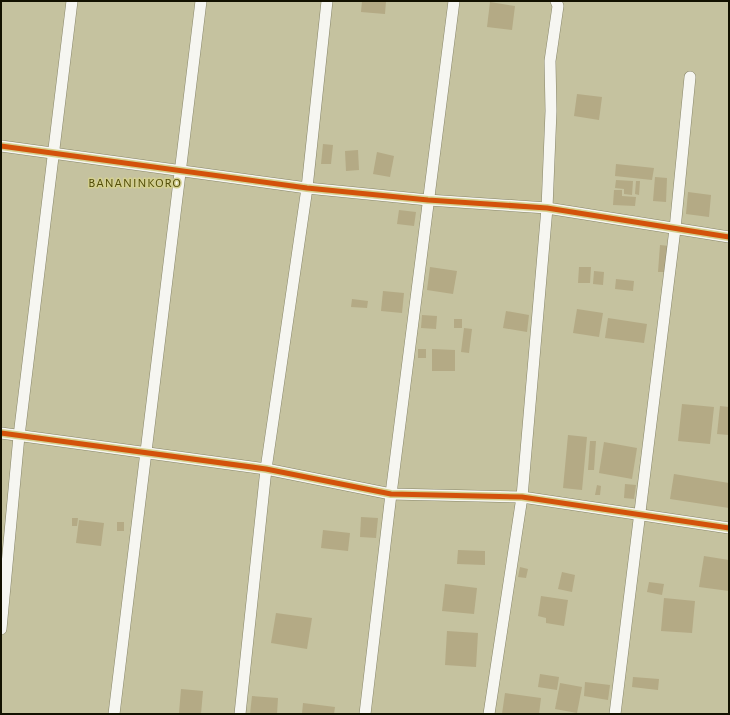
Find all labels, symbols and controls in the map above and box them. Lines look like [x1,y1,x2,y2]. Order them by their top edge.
district label: BANANINKORO [88,177,182,190]

